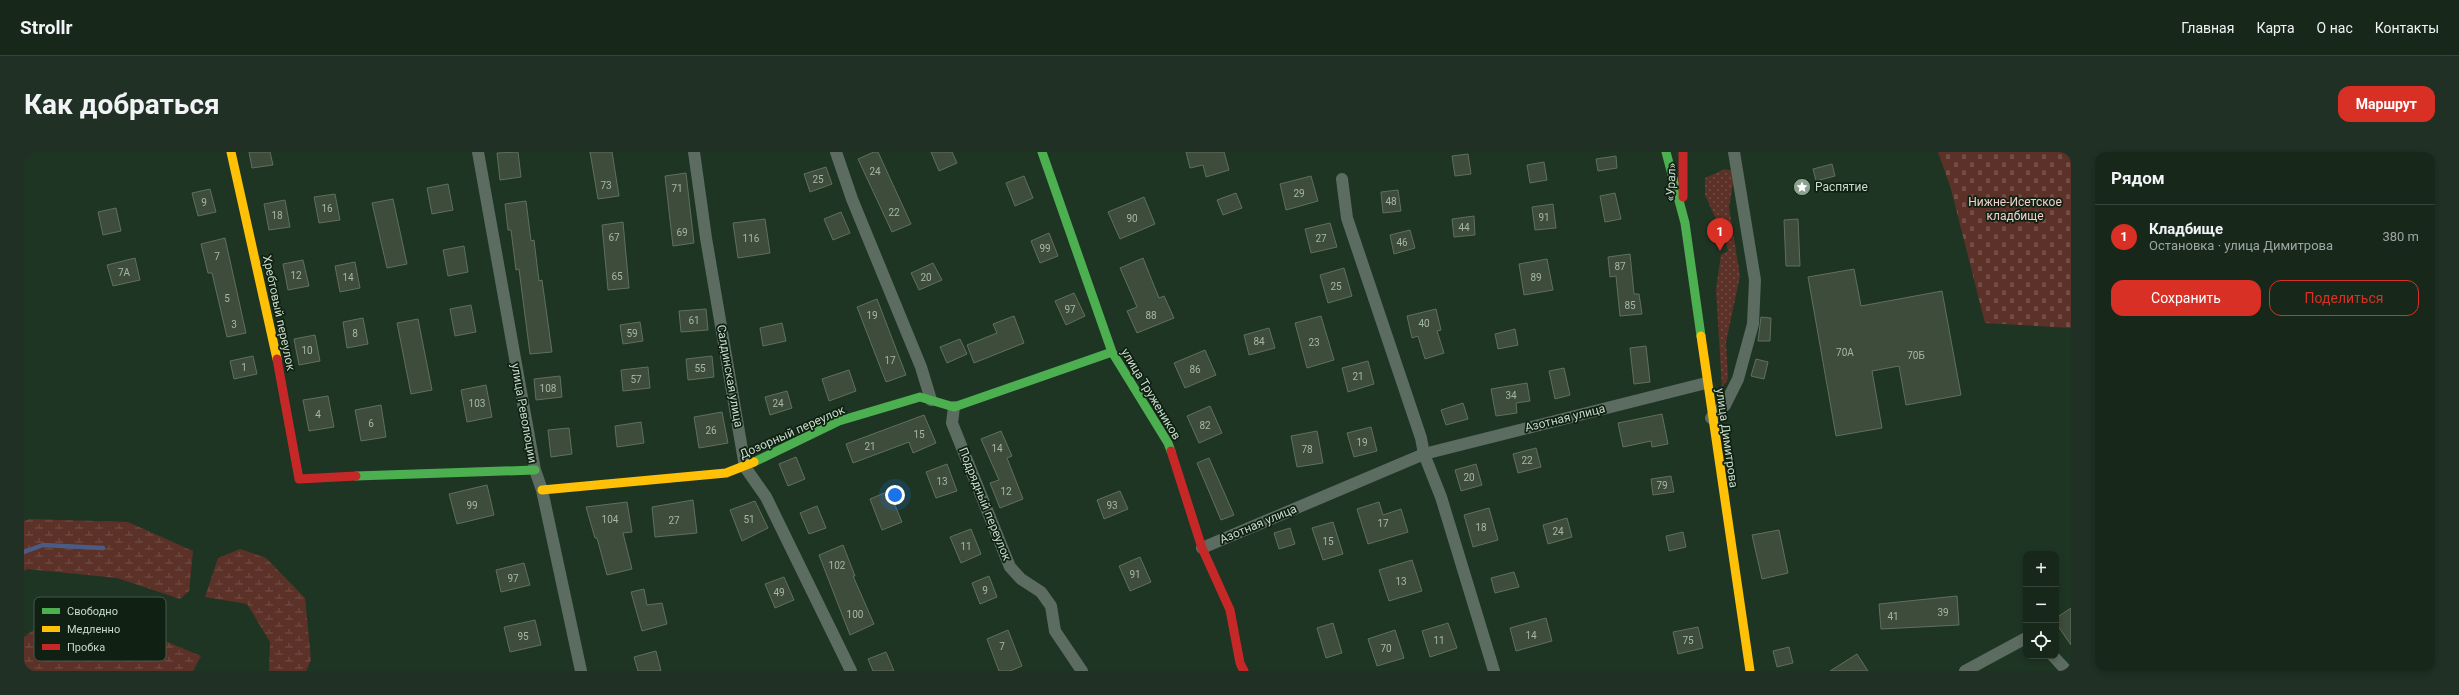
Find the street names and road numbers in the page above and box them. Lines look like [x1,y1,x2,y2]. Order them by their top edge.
street label: «Урал» [1663,162,1679,202]
street label: Хребтовый переулок [260,254,298,372]
street label: Салдинская улица [714,323,746,429]
street label: улица Тружеников [1118,346,1184,442]
street label: улица Революции [508,362,540,464]
street label: улица Димитрова [1713,387,1741,489]
street label: Азотная улица [1523,401,1607,435]
street label: Дозорный переулок [737,402,847,462]
street label: Подрядный переулок [956,445,1014,563]
street label: Азотная улица [1217,501,1299,547]

